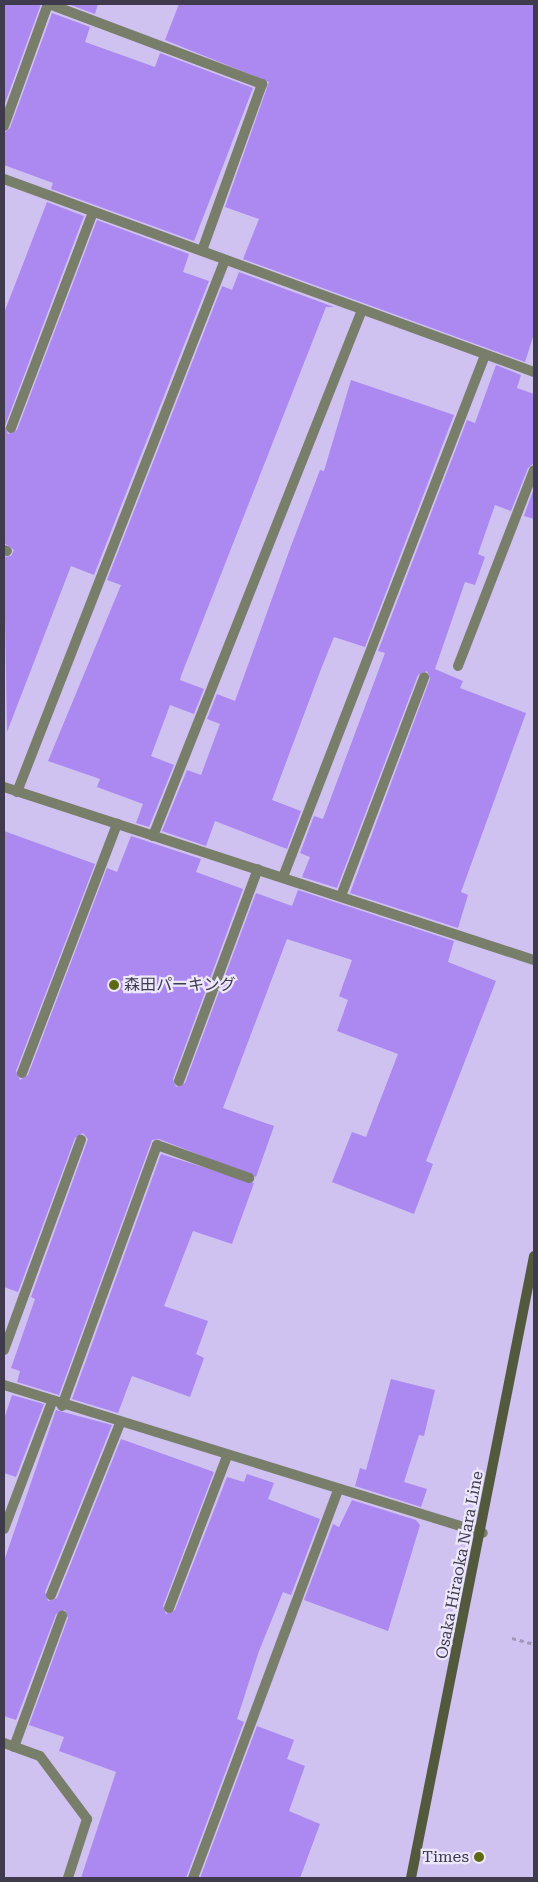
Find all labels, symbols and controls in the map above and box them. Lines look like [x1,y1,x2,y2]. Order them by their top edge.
place label: 森田パーキング [124,975,236,995]
marker: 森田パーキング [108,979,120,991]
street label: Osaka Hiraoka Nara Line [432,1469,488,1661]
place label: Times [422,1847,469,1867]
marker: Times [473,1851,485,1863]

